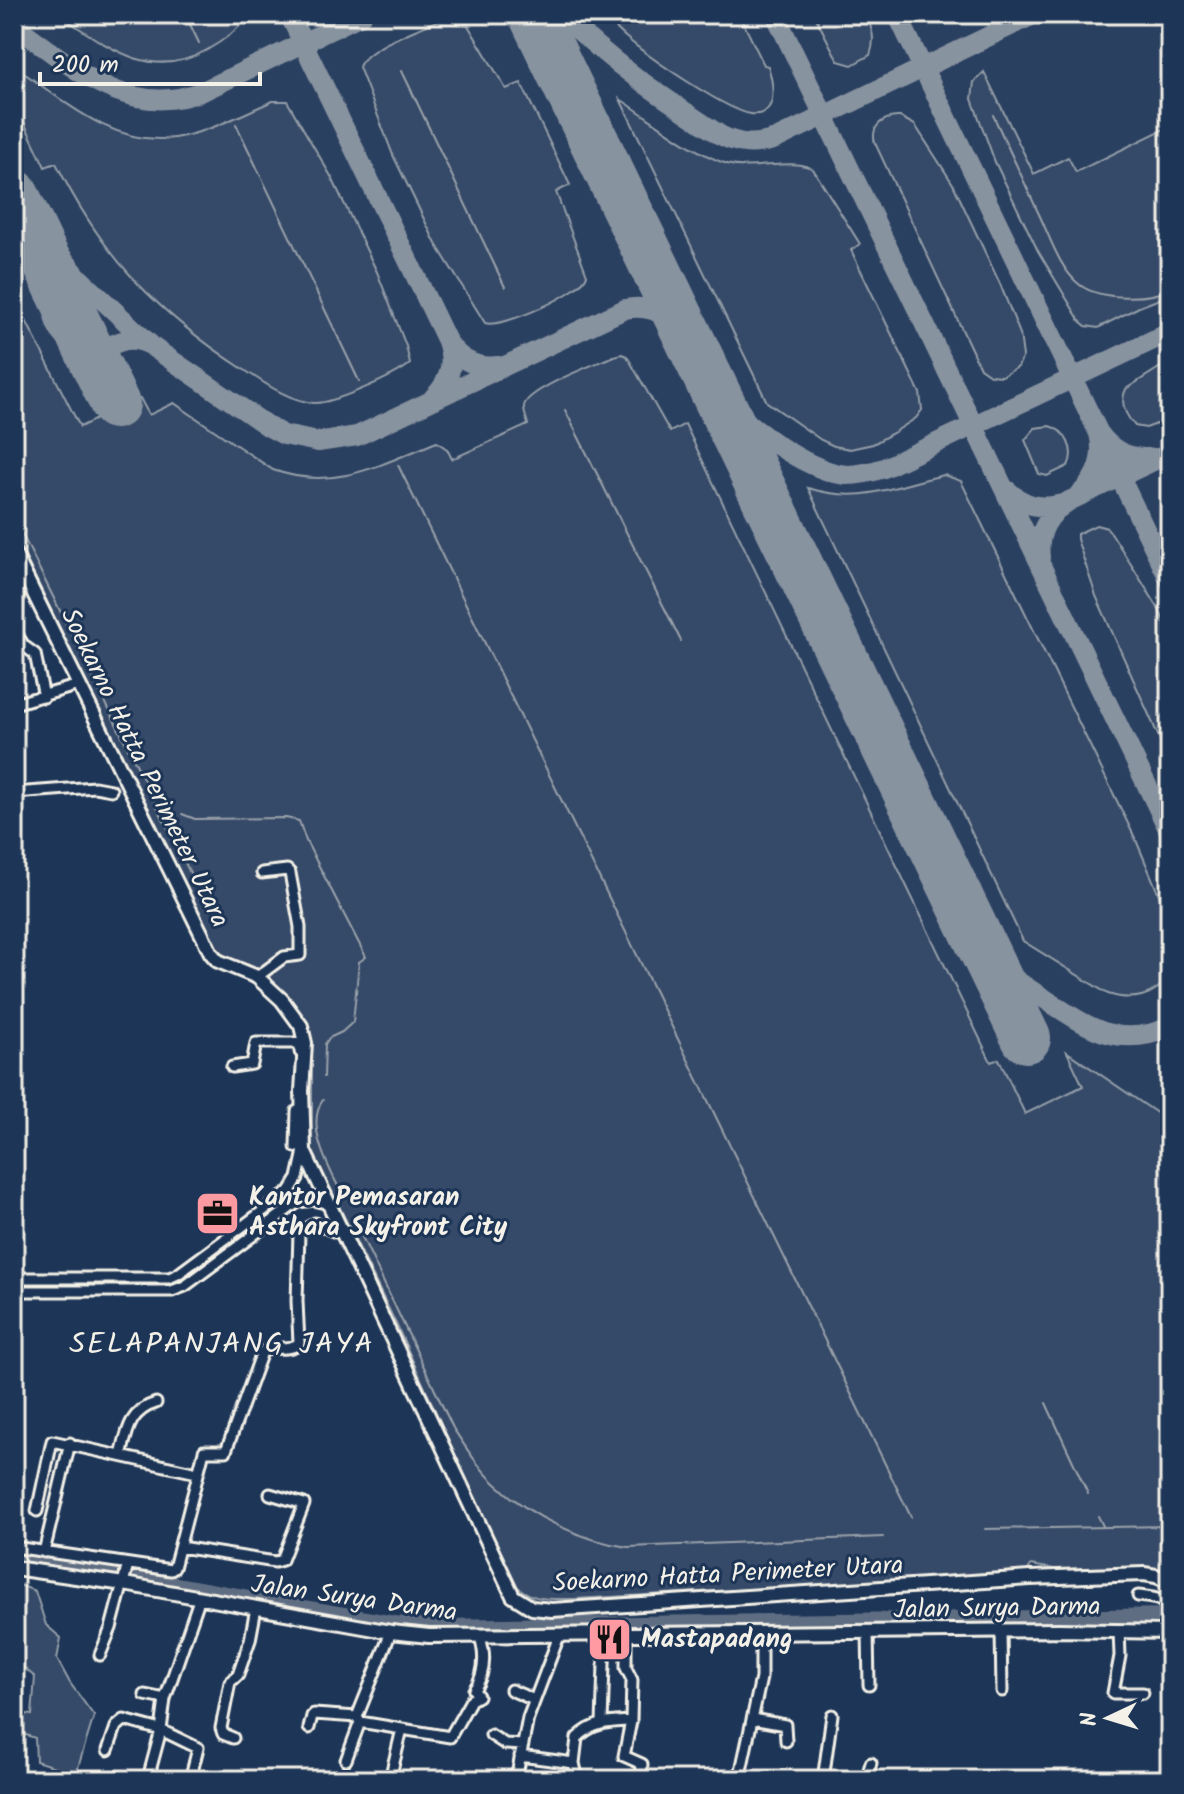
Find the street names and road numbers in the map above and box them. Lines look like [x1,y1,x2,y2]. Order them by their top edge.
street label: Soekarno Hatta Perimeter Utara [48,601,240,935]
street label: Soekarno Hatta Perimeter Utara [552,1545,904,1605]
street label: Jalan Surya Darma [248,1564,460,1634]
street label: Jalan Surya Darma [893,1586,1101,1632]

